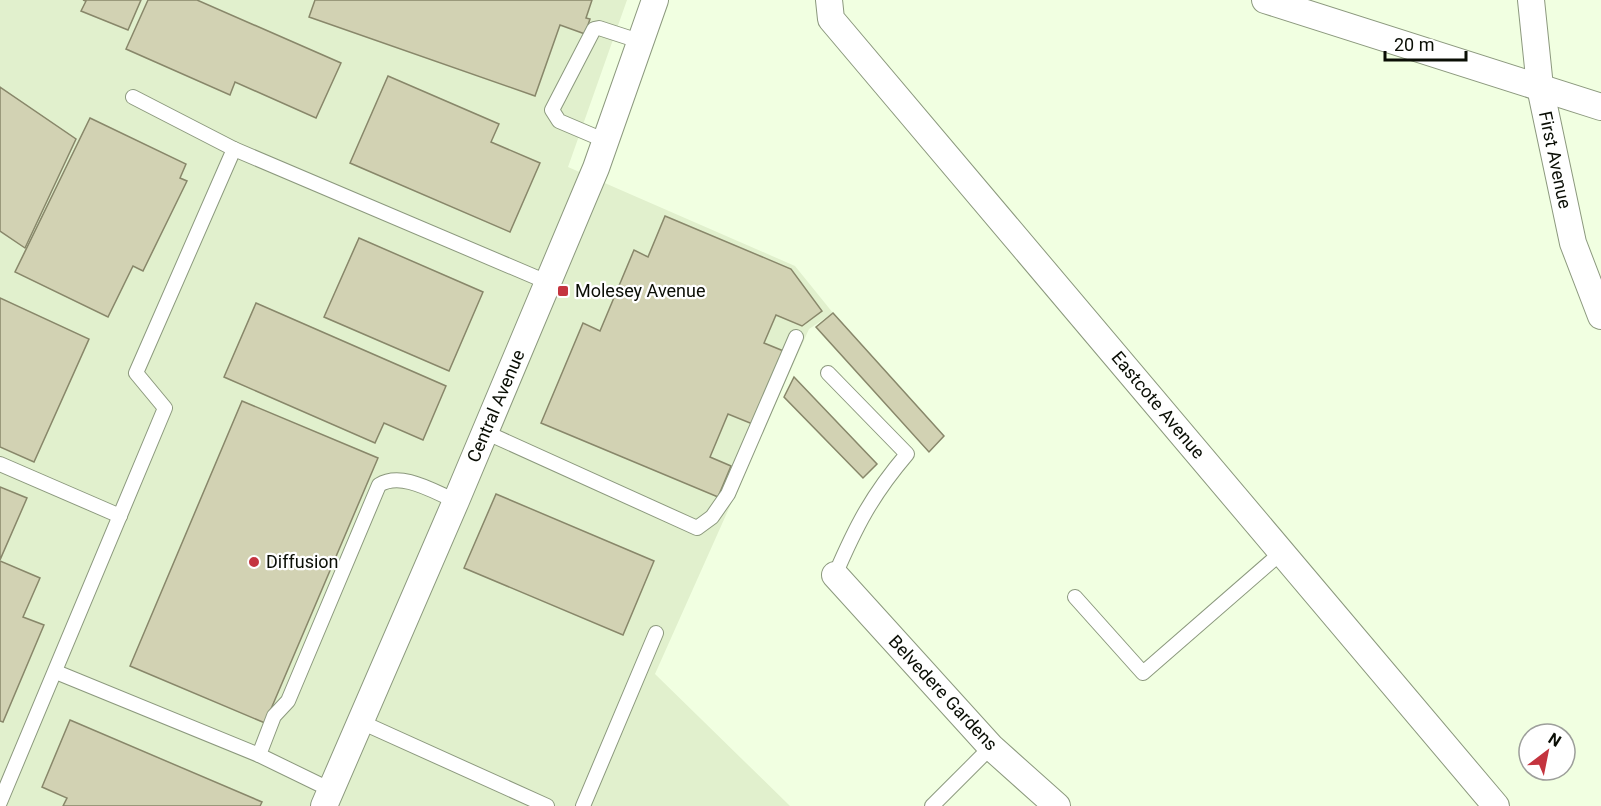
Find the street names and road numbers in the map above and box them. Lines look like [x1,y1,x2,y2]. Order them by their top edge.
street label: First Avenue [1535,109,1576,210]
street label: Central Avenue [462,346,529,465]
street label: Eastcote Avenue [1107,347,1209,463]
street label: Belvedere Gardens [885,631,1002,755]

